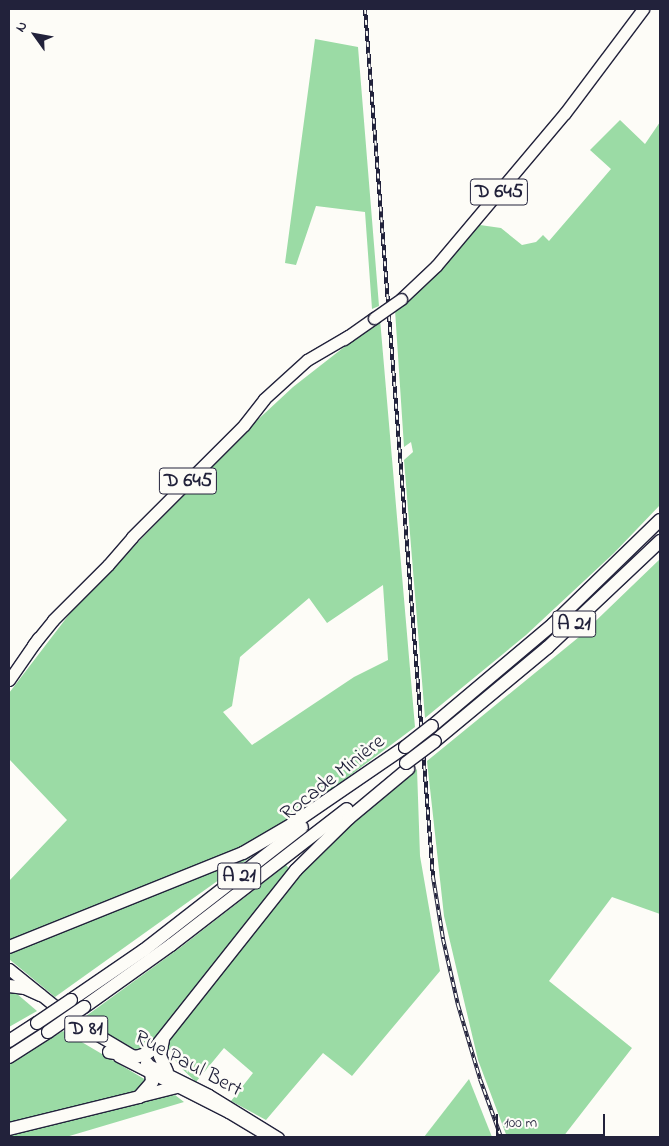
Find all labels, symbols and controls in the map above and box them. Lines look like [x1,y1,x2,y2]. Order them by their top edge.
north arrow [10,10,60,60]
text: N [10,17,33,36]
road number: D 645 [469,174,529,210]
road number: D 645 [158,464,218,498]
road number: A 21 [552,606,596,642]
street label: Rocade Minière [276,729,390,827]
road number: A 21 [216,858,262,894]
road number: D 81 [64,1012,108,1046]
street label: Rue Paul Bert [130,1025,246,1103]
scale bar [499,1104,608,1136]
text: 100 m [504,1112,537,1134]

